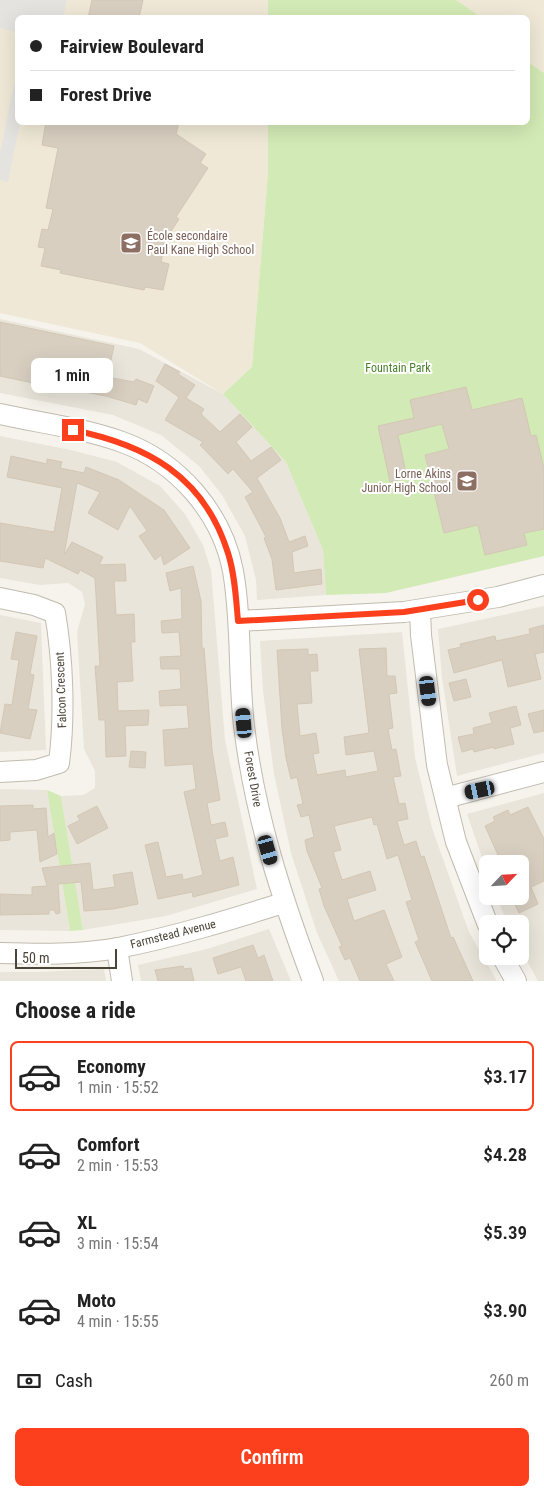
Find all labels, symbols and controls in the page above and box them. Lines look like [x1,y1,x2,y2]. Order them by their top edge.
text: Fairview Boulevard [60,35,204,58]
text: Forest Drive [60,83,152,106]
place label: École secondaire Paul Kane High School [147,228,254,257]
school or university icon: École secondaire Paul Kane High School [119,231,143,255]
callout: 1 min [32,358,114,392]
park label: Fountain Park [365,361,431,375]
text: 1 min [54,366,90,385]
route end [62,419,84,441]
place label: Lorne Akins Junior High School [361,467,451,495]
school or university icon: Lorne Akins Junior High School [455,469,479,493]
route start [467,589,489,611]
street label: Falcon Crescent [53,651,69,728]
car [418,675,437,707]
car [235,707,252,739]
street label: Forest Drive [241,750,265,808]
car [463,780,496,800]
car [256,834,279,866]
north arrow [479,855,529,905]
map controls [479,855,529,965]
button: locate [479,915,529,965]
street label: Farmstead Avenue [129,917,218,951]
scale bar [15,946,118,969]
text: 50 m [22,950,50,966]
text: Choose a ride [15,998,136,1023]
icon: car [17,1054,62,1099]
text: Economy [77,1055,146,1078]
text: $3.17 [483,1065,527,1088]
text: 1 min · 15:52 [77,1078,159,1097]
icon: car [17,1132,62,1177]
text: Comfort [77,1133,140,1156]
text: $4.28 [483,1143,527,1166]
text: 2 min · 15:53 [77,1156,159,1175]
icon: car [17,1210,62,1255]
text: XL [77,1211,97,1234]
text: $5.39 [483,1221,527,1244]
text: 3 min · 15:54 [77,1234,159,1253]
icon: car [17,1288,62,1333]
text: Moto [77,1289,116,1312]
text: $3.90 [483,1299,527,1322]
text: 4 min · 15:55 [77,1312,159,1331]
icon: cash [15,1367,43,1395]
text: Cash [55,1369,93,1392]
text: 260 m [490,1371,529,1390]
button: Confirm [15,1428,529,1486]

